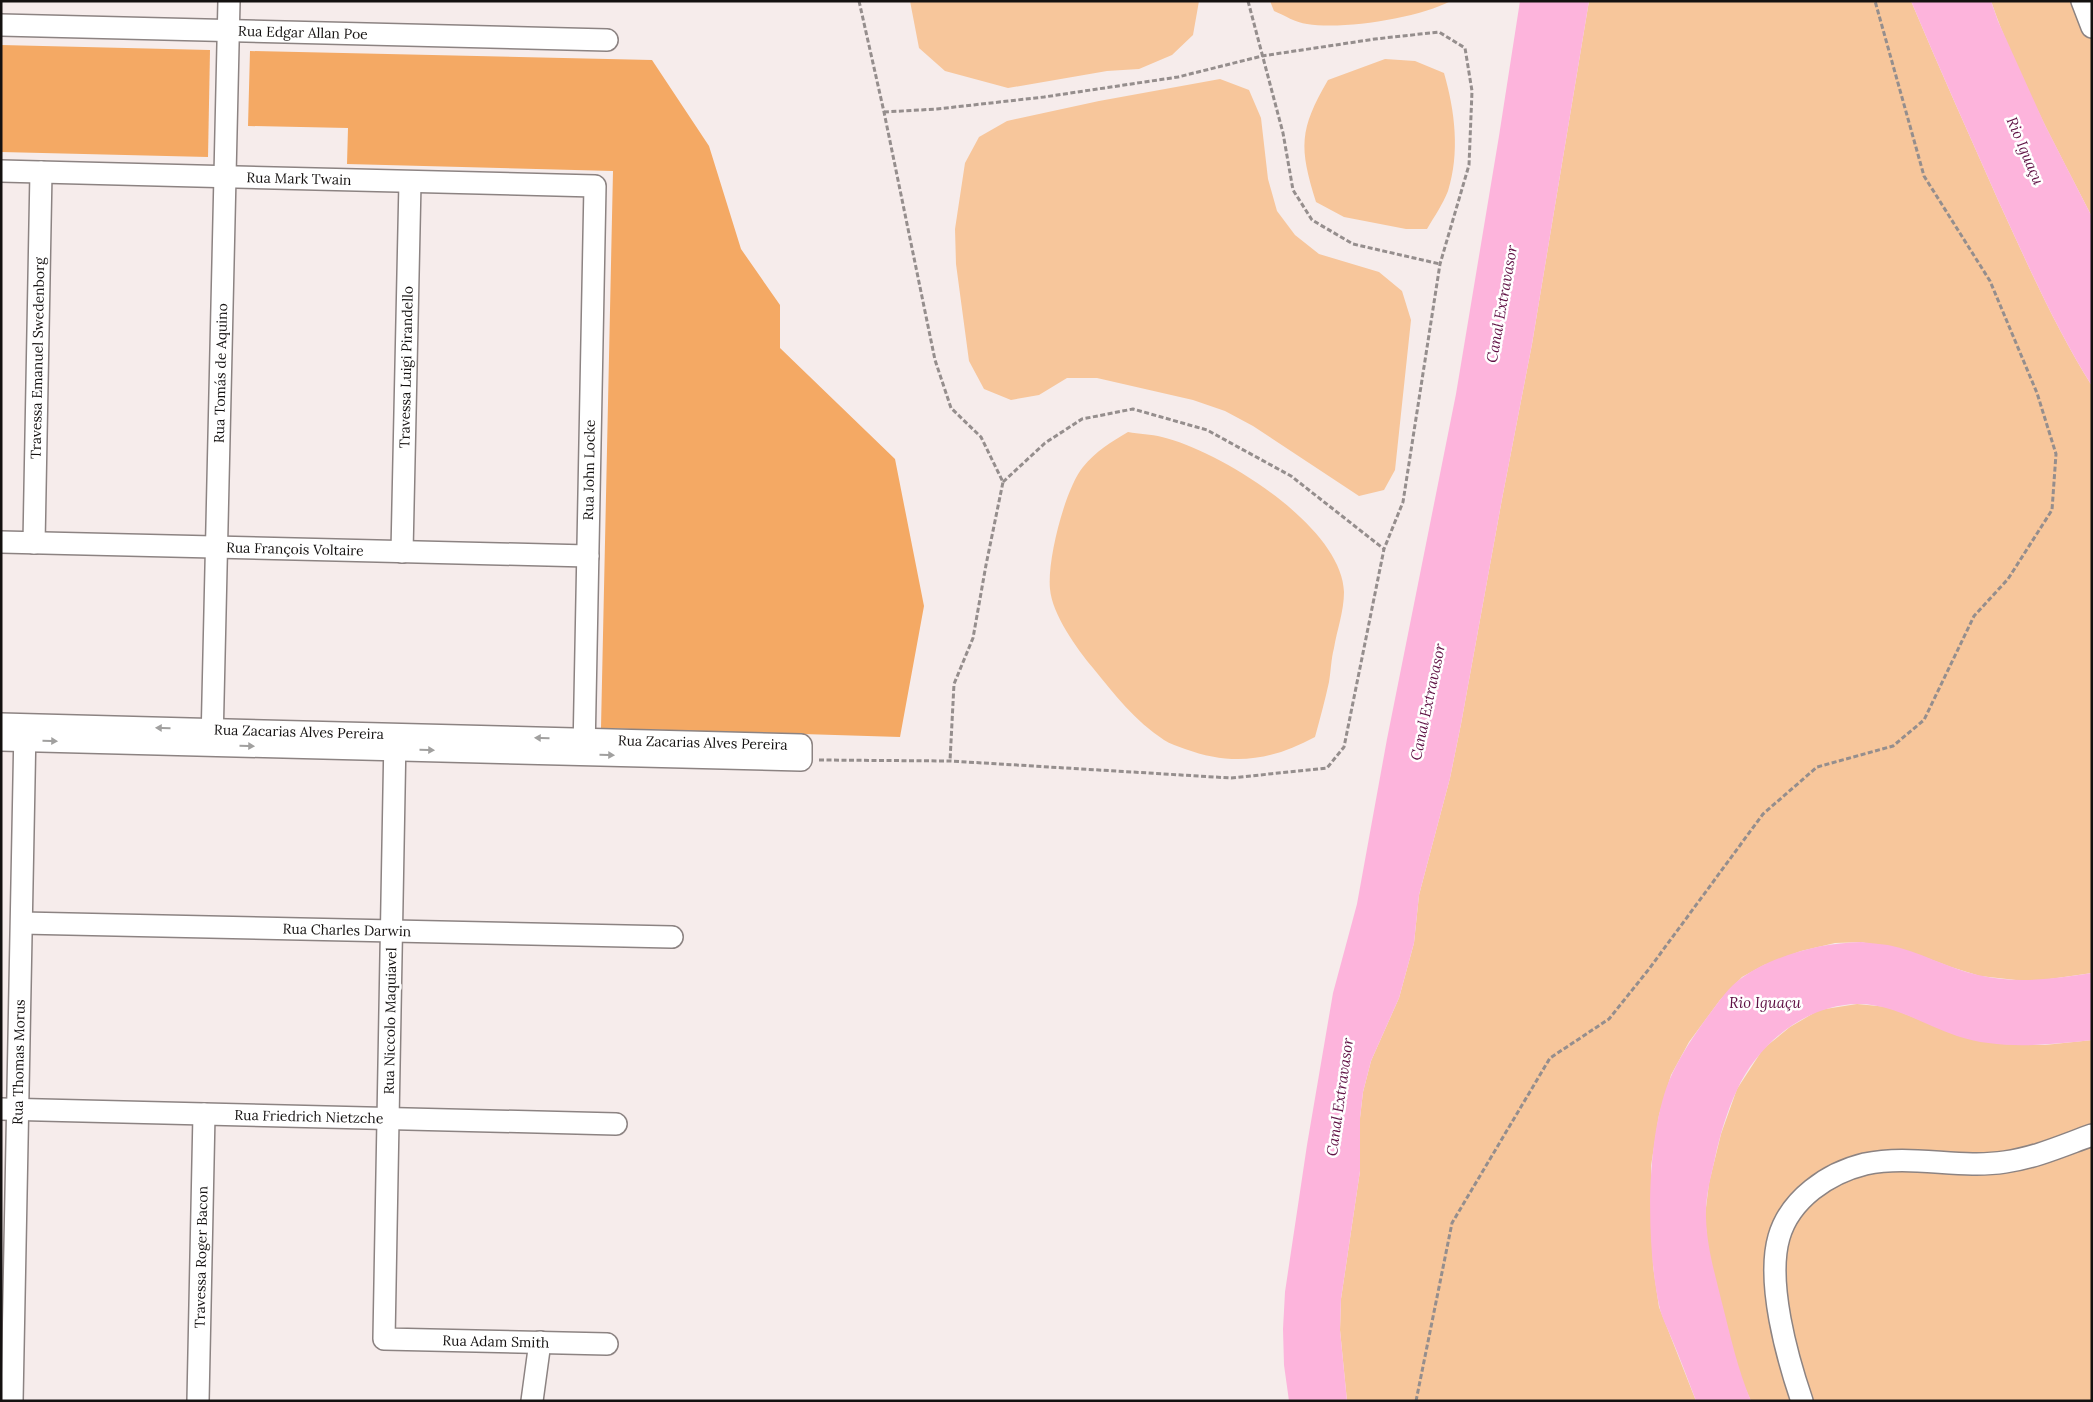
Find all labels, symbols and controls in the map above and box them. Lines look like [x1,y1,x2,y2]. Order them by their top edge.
street label: Rua Edgar Allan Poe [238,22,368,43]
water label: Rio Iguaçu [2003,114,2048,188]
street label: Rua Mark Twain [246,168,352,189]
water label: Canal Extravasor [1482,243,1521,364]
street label: Travessa Emanuel Swedenborg [27,257,48,459]
street label: Travessa Luigi Pirandello [395,286,417,448]
street label: Rua Tomás de Aquino [210,303,231,443]
street label: Rua John Locke [579,419,599,521]
street label: Rua François Voltaire [226,538,364,560]
water label: Canal Extravasor [1406,642,1449,762]
street label: Rua Zacarias Alves Pereira [214,721,384,743]
one-way arrow [155,724,171,732]
street label: Rua Zacarias Alves Pereira [618,731,788,754]
one-way arrow [534,734,550,742]
one-way arrow [42,737,58,745]
one-way arrow [240,742,256,750]
one-way arrow [420,746,436,754]
one-way arrow [600,751,616,759]
street label: Rua Charles Darwin [282,920,412,940]
street label: Rua Niccolo Maquiavel [380,947,400,1095]
water label: Rio Iguaçu [1729,993,1801,1012]
street label: Rua Thomas Morus [8,999,29,1125]
water label: Canal Extravasor [1322,1036,1357,1157]
street label: Rua Friedrich Nietzche [234,1106,384,1127]
street label: Travessa Roger Bacon [191,1185,212,1328]
street label: Rua Adam Smith [442,1331,550,1352]

